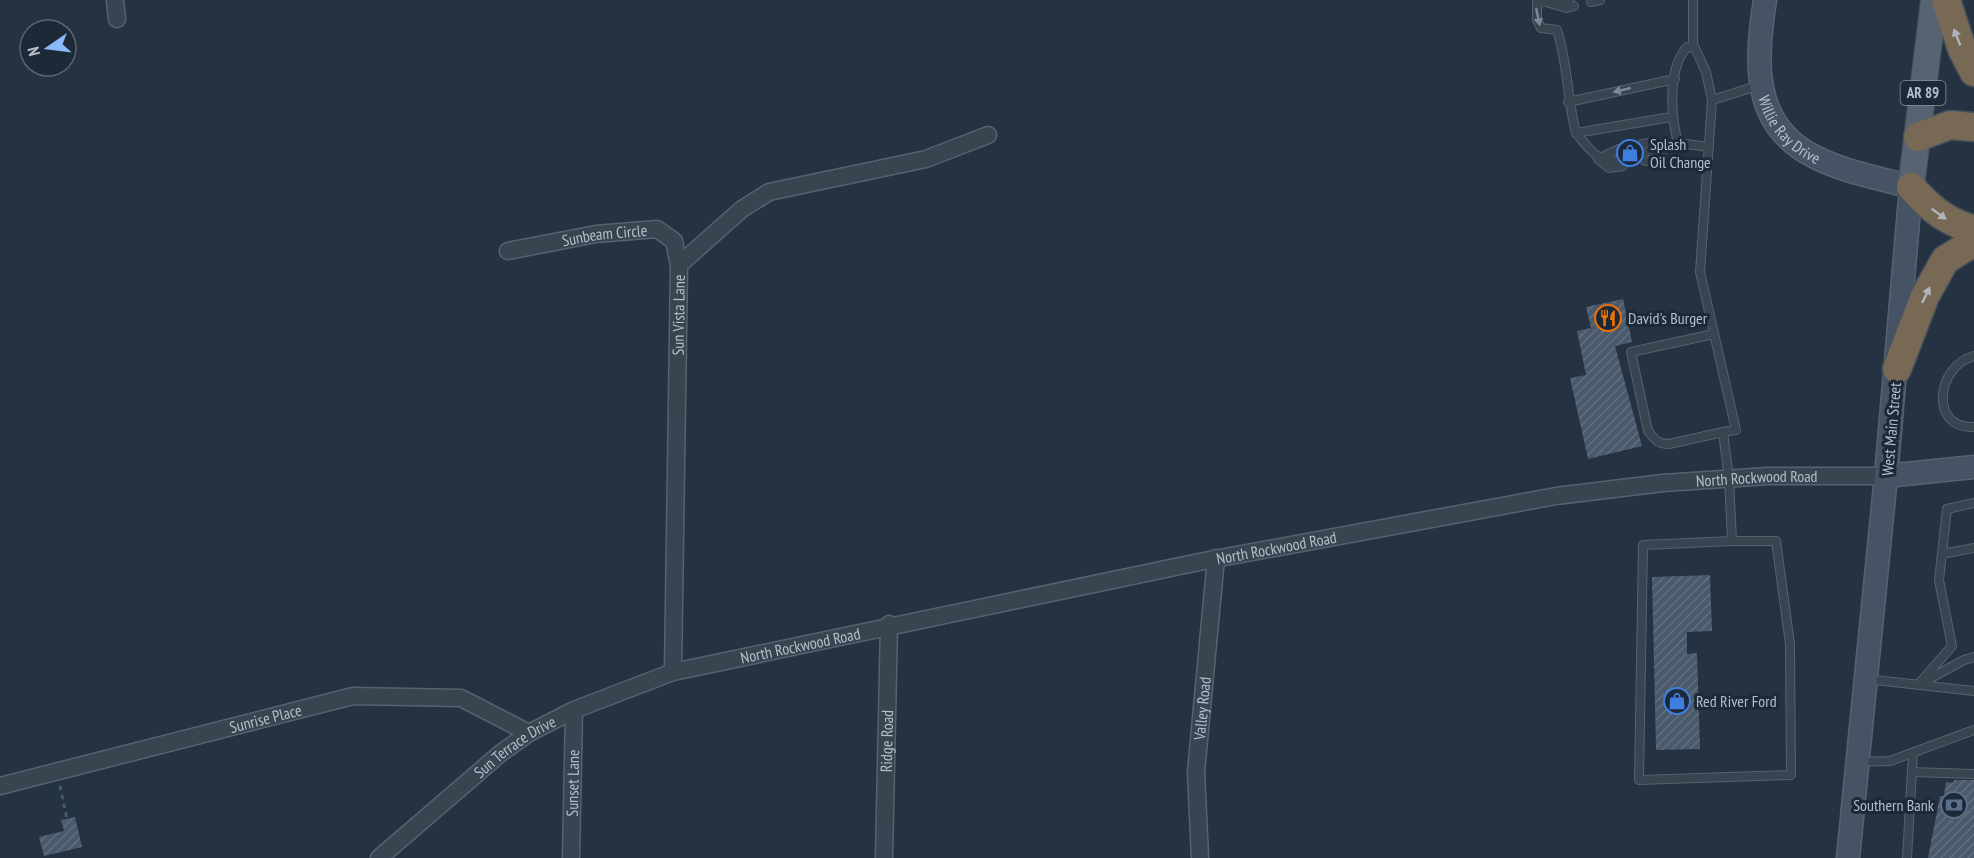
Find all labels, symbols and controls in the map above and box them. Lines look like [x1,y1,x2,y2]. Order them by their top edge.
one-way arrow [1534,8,1543,27]
north arrow [18,18,78,78]
one-way arrow [1952,28,1962,46]
text: N [23,45,44,58]
road number: AR 89 [1900,81,1946,105]
one-way arrow [1612,86,1631,96]
street label: Willie Ray Drive [1754,93,1824,168]
place label: Splash Oil Change [1650,134,1711,172]
shop icon: Splash Oil Change [1615,138,1645,168]
one-way arrow [1930,208,1946,220]
street label: Sunbeam Circle [560,220,648,250]
street label: Sun Vista Lane [668,274,689,356]
one-way arrow [1922,287,1931,304]
restaurant icon: David's Burger [1593,303,1623,333]
place label: David's Burger [1628,308,1708,328]
street label: West Main Street [1877,381,1905,476]
street label: North Rockwood Road [1695,466,1818,491]
street label: North Rockwood Road [1215,527,1338,569]
street label: North Rockwood Road [739,623,862,668]
street label: Valley Road [1189,676,1215,742]
shop icon: Red River Ford [1662,686,1692,716]
place label: Red River Ford [1696,691,1777,711]
street label: Sunrise Place [227,700,304,737]
street label: Ridge Road [876,710,897,772]
street label: Sun Terrace Drive [470,711,559,782]
street label: Sunset Lane [562,749,583,817]
bank icon: Southern Bank [1939,790,1969,820]
place label: Southern Bank [1853,795,1935,815]

